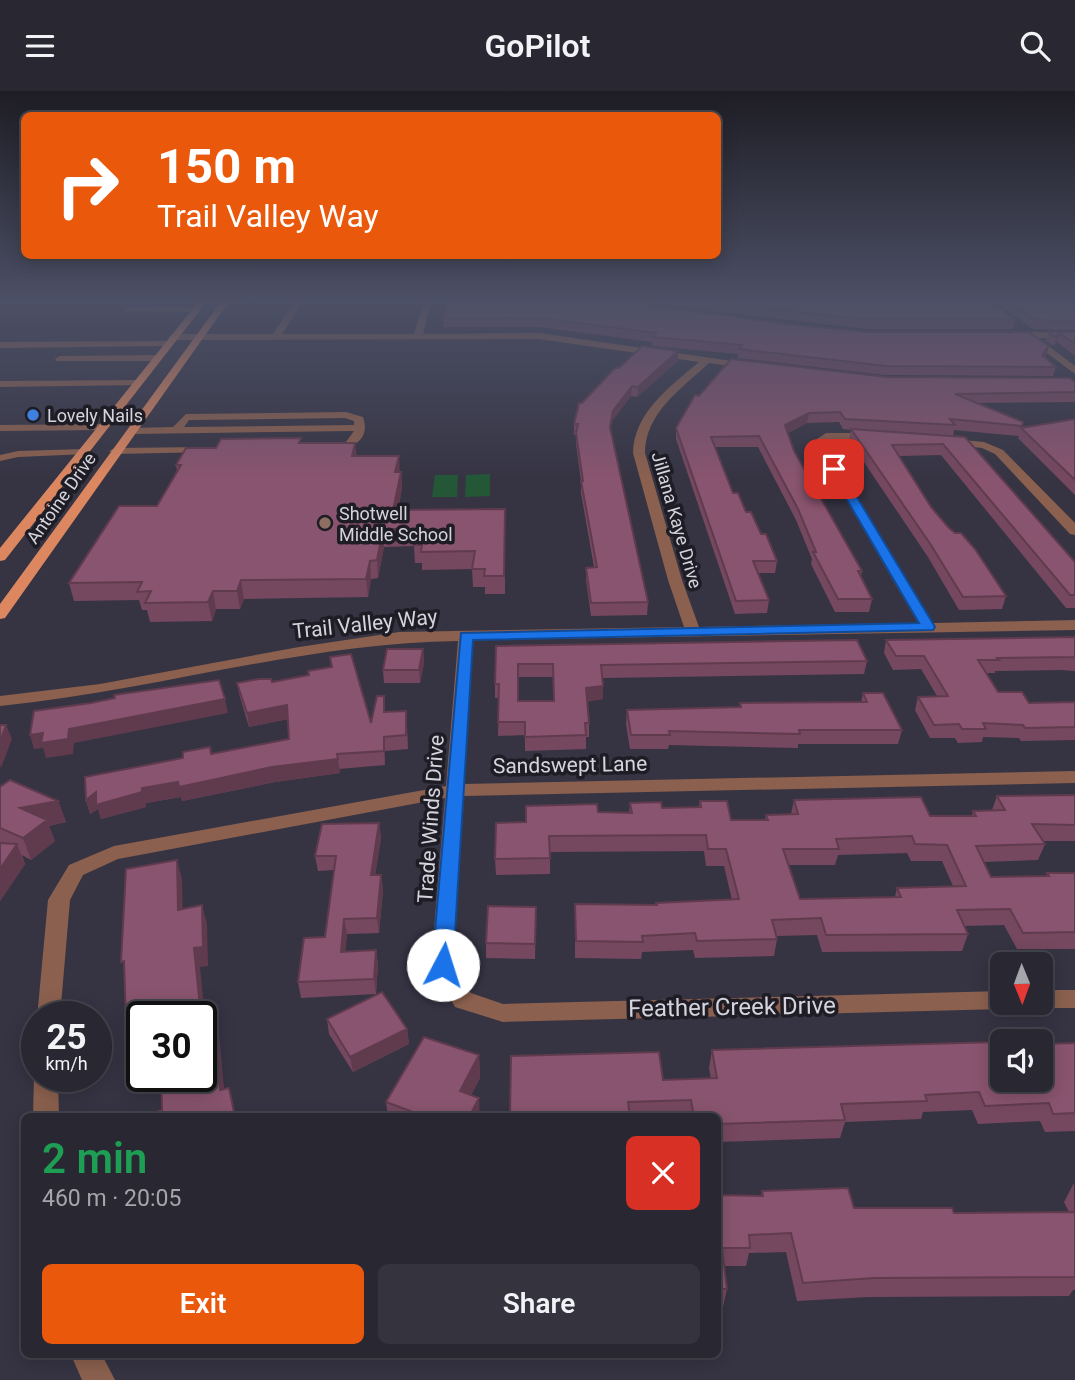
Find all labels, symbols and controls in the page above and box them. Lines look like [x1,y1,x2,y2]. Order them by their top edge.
icon: menu [21,27,59,65]
text: GoPilot [485,27,590,65]
icon: search [1016,27,1054,65]
text: 150 m [157,138,296,195]
icon: right [42,140,133,231]
text: Trail Valley Way [157,197,379,235]
place label: Lovely Nails [47,405,143,426]
marker: Lovely Nails [25,407,41,423]
pin [804,439,864,499]
street label: Antoine Drive [22,448,100,548]
street label: Jillana Kaye Drive [647,449,707,591]
icon: arrive [815,450,853,488]
place label: Shotwell Middle School [339,503,453,545]
marker: Shotwell Middle School [317,515,333,531]
street label: Trail Valley Way [291,604,439,644]
street label: Trade Winds Drive [413,734,449,904]
street label: Sandswept Lane [493,752,647,778]
position arrow [406,928,480,1002]
north arrow [990,952,1054,1015]
map controls [990,952,1053,1092]
street label: Feather Creek Drive [628,991,836,1023]
speed limit sign: 30 [126,1001,217,1092]
text: 25 [46,1017,87,1058]
button: sound [990,1029,1053,1092]
text: km/h [45,1053,88,1074]
text: 2 min [42,1134,147,1183]
button: close [626,1136,700,1210]
text: 460 m · 20:05 [42,1185,181,1212]
button: Exit [42,1264,364,1344]
button: Share [378,1264,700,1344]

